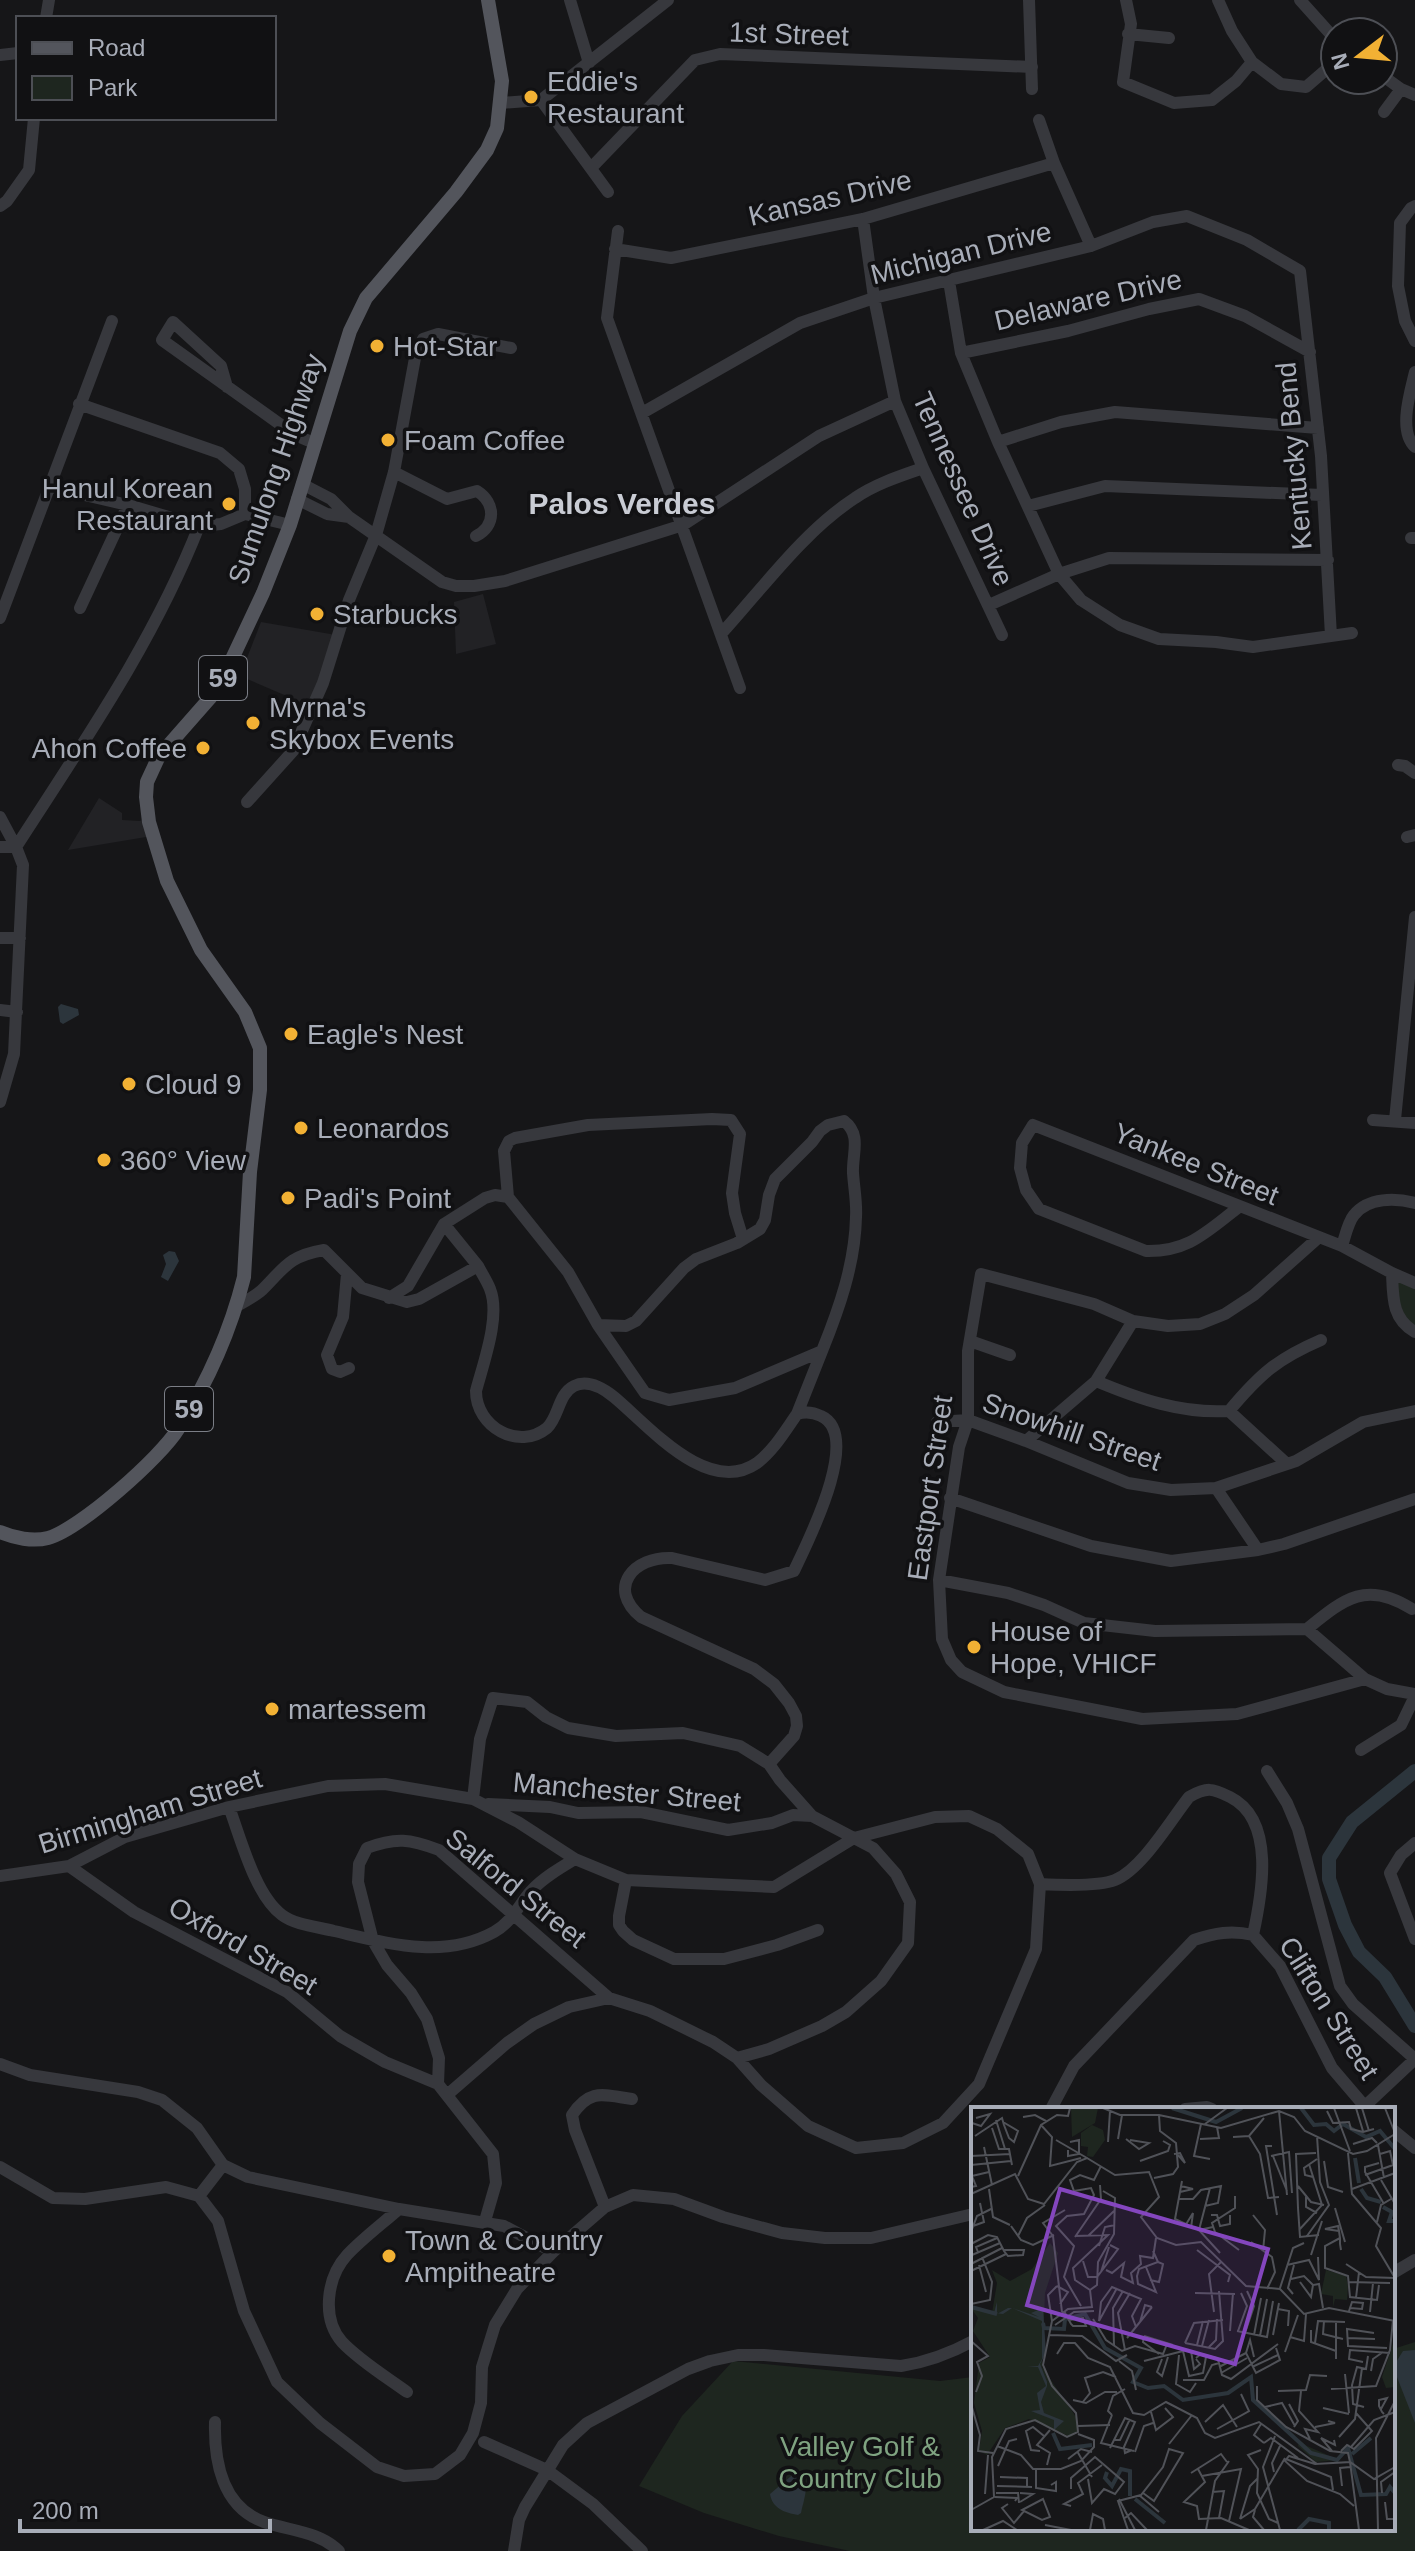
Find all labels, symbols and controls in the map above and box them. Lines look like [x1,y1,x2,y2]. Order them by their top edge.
legend [16,16,276,120]
street label: 1st Street [729,16,850,52]
north arrow [1319,16,1399,96]
text: Road [88,34,145,61]
text: N [1326,50,1354,72]
place label: Eddie's Restaurant [547,66,684,129]
text: Park [88,74,138,101]
marker: Eddie's Restaurant [522,88,540,106]
street label: Kansas Drive [745,164,915,232]
street label: Michigan Drive [867,216,1055,290]
street label: Delaware Drive [991,263,1185,337]
place label: Hot-Star [393,331,497,362]
marker: Hot-Star [368,337,386,355]
street label: Sumulong Highway [222,350,330,588]
street label: Kentucky Bend [1270,361,1318,551]
street label: Tennessee Drive [906,387,1020,591]
place label: Foam Coffee [404,425,565,456]
marker: Foam Coffee [379,431,397,449]
place label: Hanul Korean Restaurant [42,473,213,536]
district label: Palos Verdes [529,487,715,520]
marker: Hanul Korean Restaurant [220,495,238,513]
place label: Starbucks [333,599,458,630]
marker: Starbucks [308,605,326,623]
road number: 59 [199,656,247,700]
place label: Myrna's Skybox Events [269,692,454,755]
marker: Myrna's Skybox Events [244,714,262,732]
place label: Ahon Coffee [32,733,187,764]
marker: Ahon Coffee [194,739,212,757]
place label: Eagle's Nest [307,1019,464,1050]
marker: Eagle's Nest [282,1025,300,1043]
place label: Cloud 9 [145,1069,242,1100]
marker: Cloud 9 [120,1075,138,1093]
place label: Leonardos [317,1113,449,1144]
street label: Yankee Street [1109,1117,1283,1211]
marker: Leonardos [292,1119,310,1137]
place label: 360° View [120,1145,247,1176]
marker: 360° View [95,1151,113,1169]
place label: Padi's Point [304,1183,451,1214]
marker: Padi's Point [279,1189,297,1207]
road number: 59 [165,1387,213,1431]
street label: Snowhill Street [979,1387,1166,1477]
street label: Eastport Street [902,1393,958,1583]
place label: House of Hope, VHICF [990,1616,1157,1679]
marker: House of Hope, VHICF [965,1638,983,1656]
place label: martessem [288,1694,426,1725]
marker: martessem [263,1700,281,1718]
street label: Birmingham Street [35,1762,266,1860]
street label: Manchester Street [512,1767,743,1817]
street label: Salford Street [440,1822,592,1954]
street label: Oxford Street [163,1891,323,2001]
street label: Clifton Street [1273,1931,1385,2085]
inset map [971,2107,1395,2531]
place label: Town & Country Ampitheatre [405,2225,603,2288]
marker: Town & Country Ampitheatre [380,2247,398,2265]
park label: Valley Golf & Country Club [778,2431,942,2494]
scale bar [20,2483,270,2533]
text: 200 m [32,2497,99,2524]

